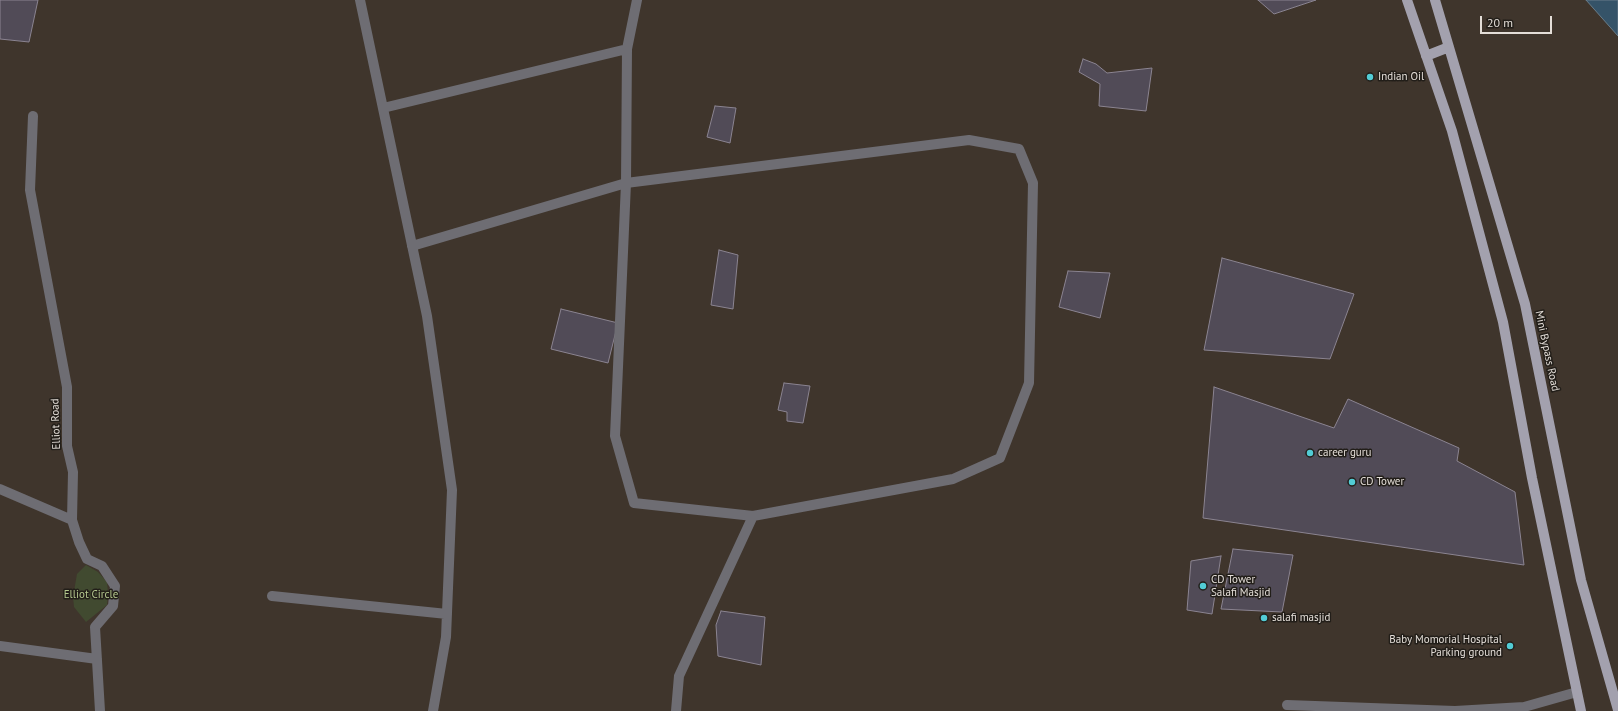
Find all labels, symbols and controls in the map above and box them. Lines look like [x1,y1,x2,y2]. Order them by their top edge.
scale bar [1482,8,1554,34]
text: 20 m [1487,15,1513,30]
place label: Indian Oil [1378,70,1424,84]
marker: Indian Oil [1365,72,1375,82]
street label: Mini Bypass Road [1532,310,1562,392]
street label: Elliot Road [49,398,63,450]
place label: career guru [1318,446,1371,460]
marker: career guru [1305,448,1315,458]
place label: CD Tower [1360,475,1404,489]
marker: CD Tower [1347,477,1357,487]
place label: CD Tower Salafi Masjid [1211,573,1270,599]
marker: CD Tower Salafi Masjid [1198,581,1208,591]
park label: Elliot Circle [64,588,118,602]
place label: salafi masjid [1272,611,1330,625]
marker: salafi masjid [1259,613,1269,623]
place label: Baby Momorial Hospital Parking ground [1389,633,1502,659]
marker: Baby Momorial Hospital Parking ground [1505,641,1515,651]

